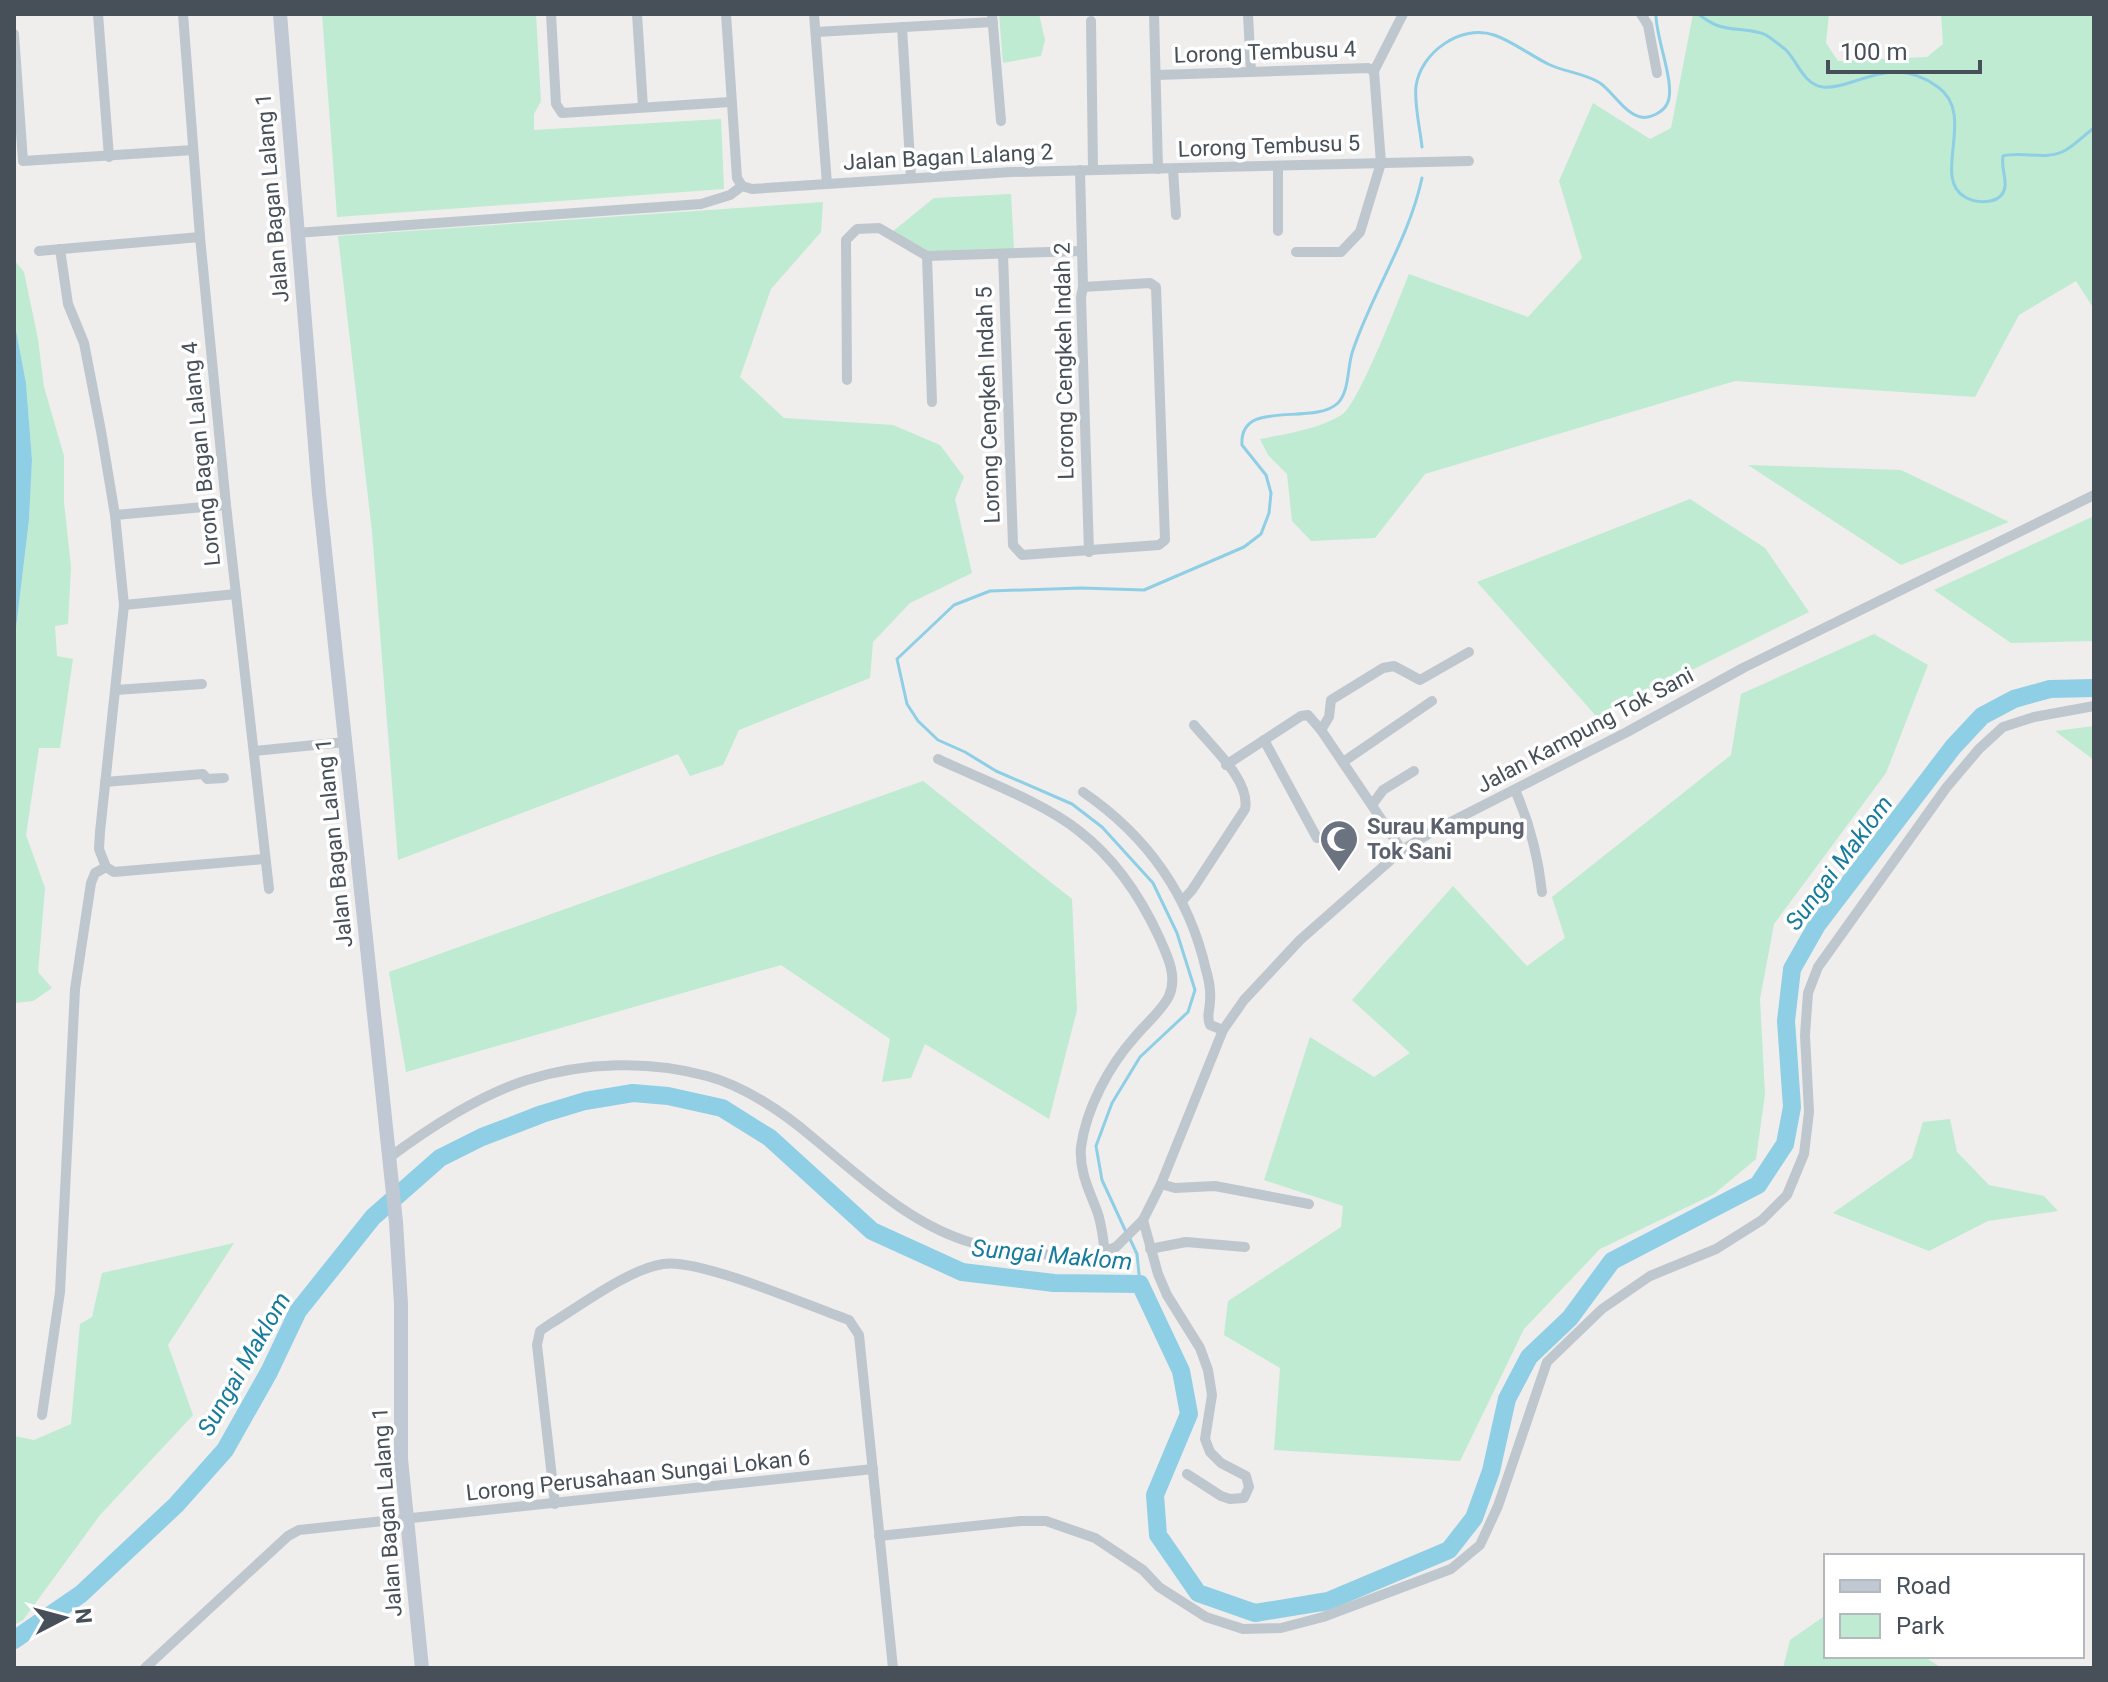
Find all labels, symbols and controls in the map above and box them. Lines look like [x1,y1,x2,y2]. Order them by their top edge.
scale bar [1828,24,1980,74]
street label: Lorong Tembusu 4 [1173,36,1357,68]
text: 100 m [1840,38,1907,66]
street label: Jalan Bagan Lalang 1 [250,92,294,304]
street label: Lorong Tembusu 5 [1177,130,1361,162]
street label: Jalan Bagan Lalang 2 [842,139,1054,175]
street label: Lorong Cengkeh Indah 2 [1049,242,1079,480]
street label: Lorong Cengkeh Indah 5 [971,286,1005,524]
street label: Lorong Bagan Lalang 4 [177,341,225,567]
street label: Jalan Kampung Tok Sani [1472,662,1698,798]
street label: Jalan Bagan Lalang 1 [311,737,357,949]
water label: Sungai Maklom [1779,790,1899,936]
place label: Surau Kampung Tok Sani [1367,814,1525,864]
mosque icon: Surau Kampung Tok Sani [1318,818,1360,873]
water label: Sungai Maklom [971,1234,1133,1276]
water label: Sungai Maklom [192,1287,296,1441]
street label: Jalan Bagan Lalang 1 [367,1406,407,1618]
street label: Lorong Perusahaan Sungai Lokan 6 [465,1444,811,1506]
legend [1824,1554,2084,1658]
text: Road [1896,1572,1951,1600]
north arrow [24,1578,104,1658]
text: N [70,1607,97,1625]
text: Park [1896,1612,1945,1640]

